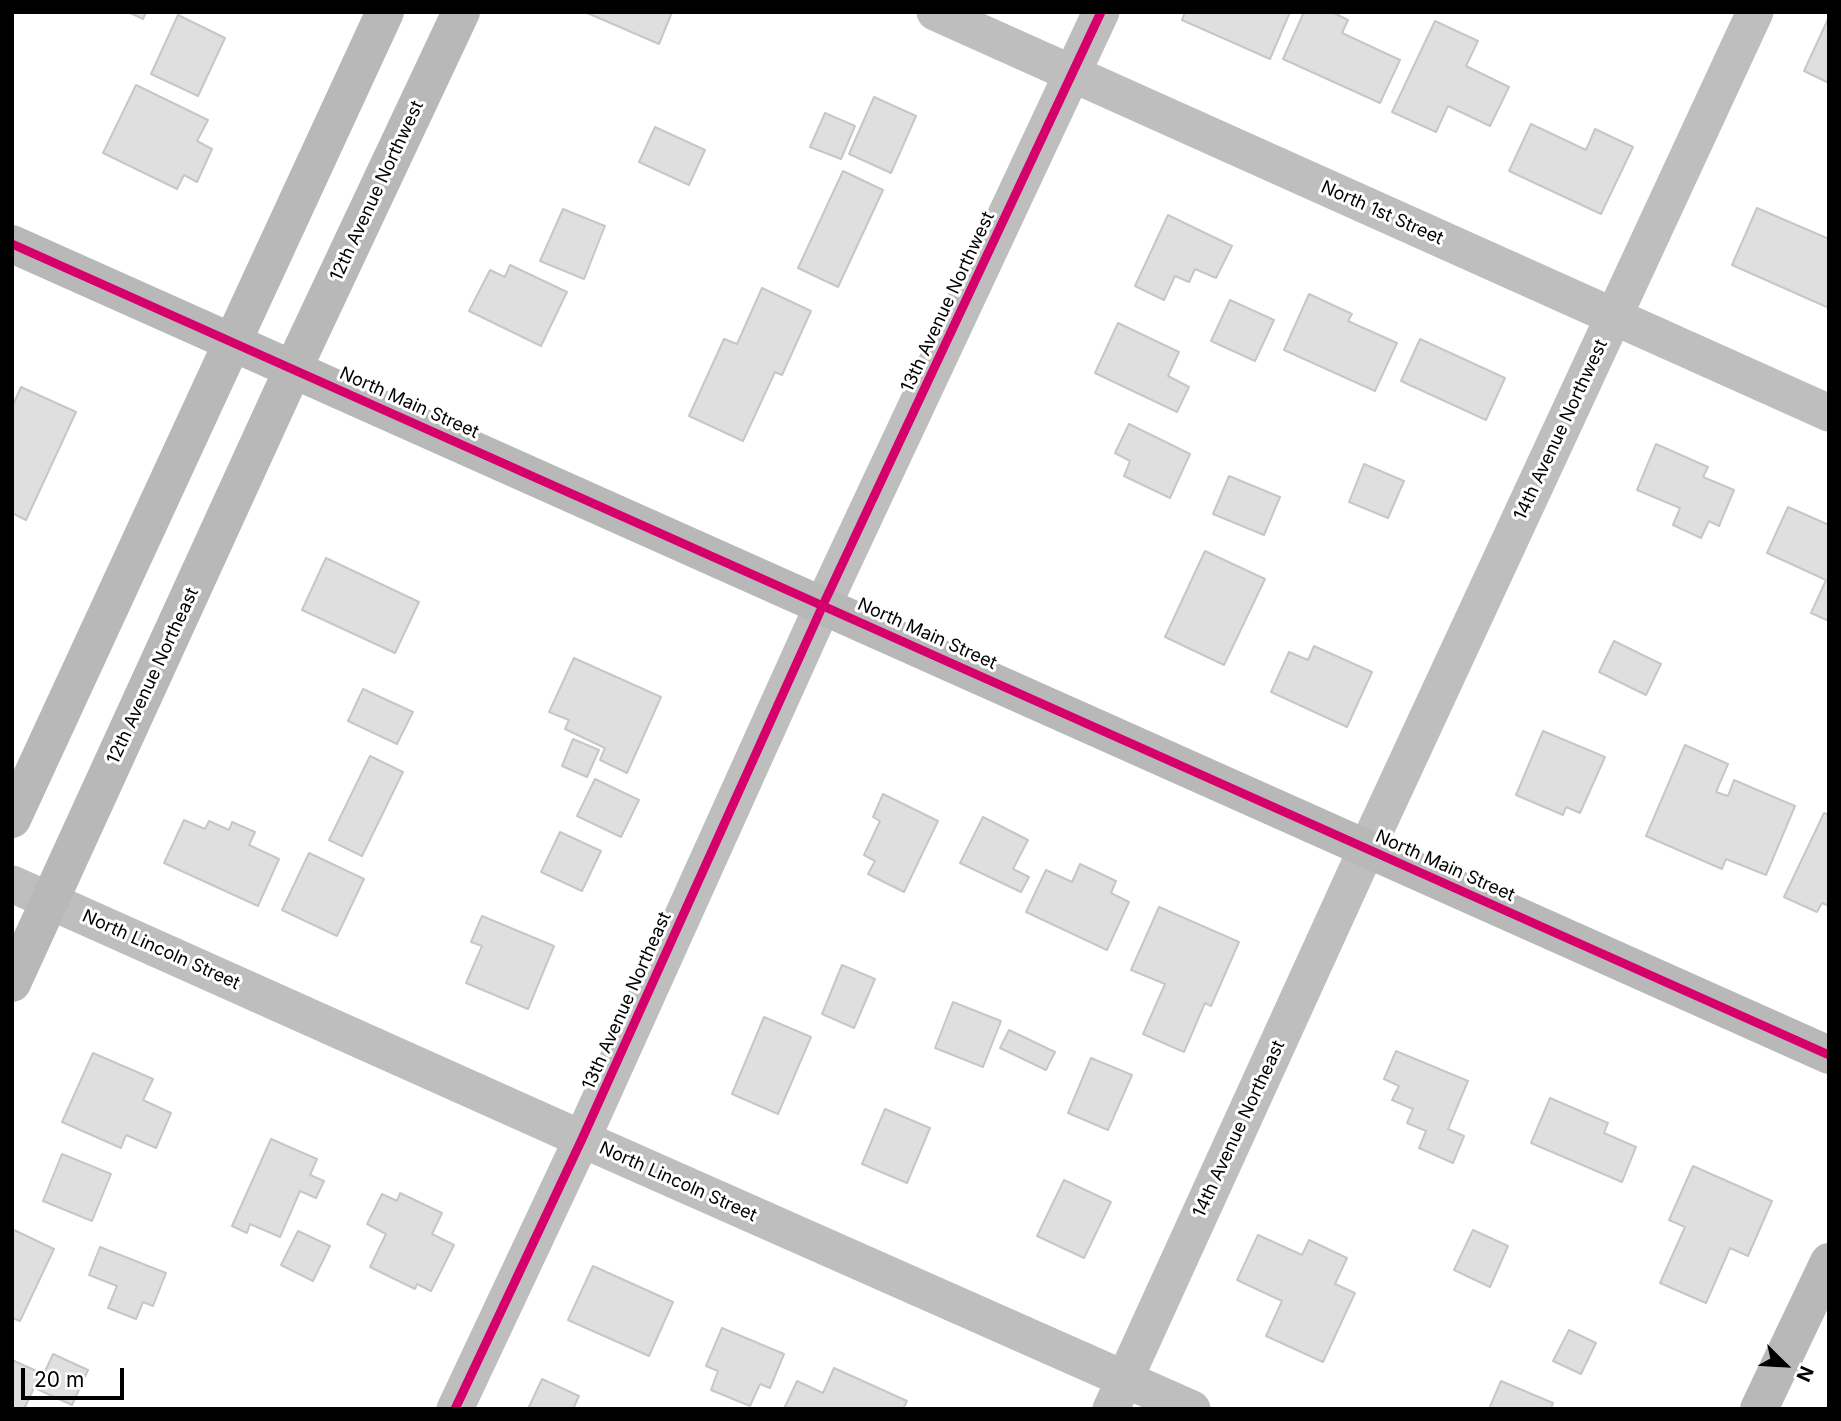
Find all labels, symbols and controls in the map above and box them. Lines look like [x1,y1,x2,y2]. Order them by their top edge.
street label: 12th Avenue Northwest [326,97,428,285]
street label: North 1st Street [1318,176,1446,250]
street label: 13th Avenue Northwest [897,208,999,396]
street label: 14th Avenue Northwest [1510,336,1612,524]
street label: North Main Street [336,363,482,443]
street label: 12th Avenue Northeast [103,584,203,768]
street label: North Main Street [854,594,1000,674]
street label: North Main Street [1372,826,1518,906]
street label: North Lincoln Street [79,906,243,994]
street label: 13th Avenue Northeast [578,909,676,1093]
street label: 14th Avenue Northeast [1188,1037,1290,1221]
street label: North Lincoln Street [596,1138,760,1226]
north arrow [1750,1330,1820,1400]
scale bar [24,1354,128,1398]
text: N [1791,1362,1818,1385]
text: 20 m [34,1367,84,1392]

